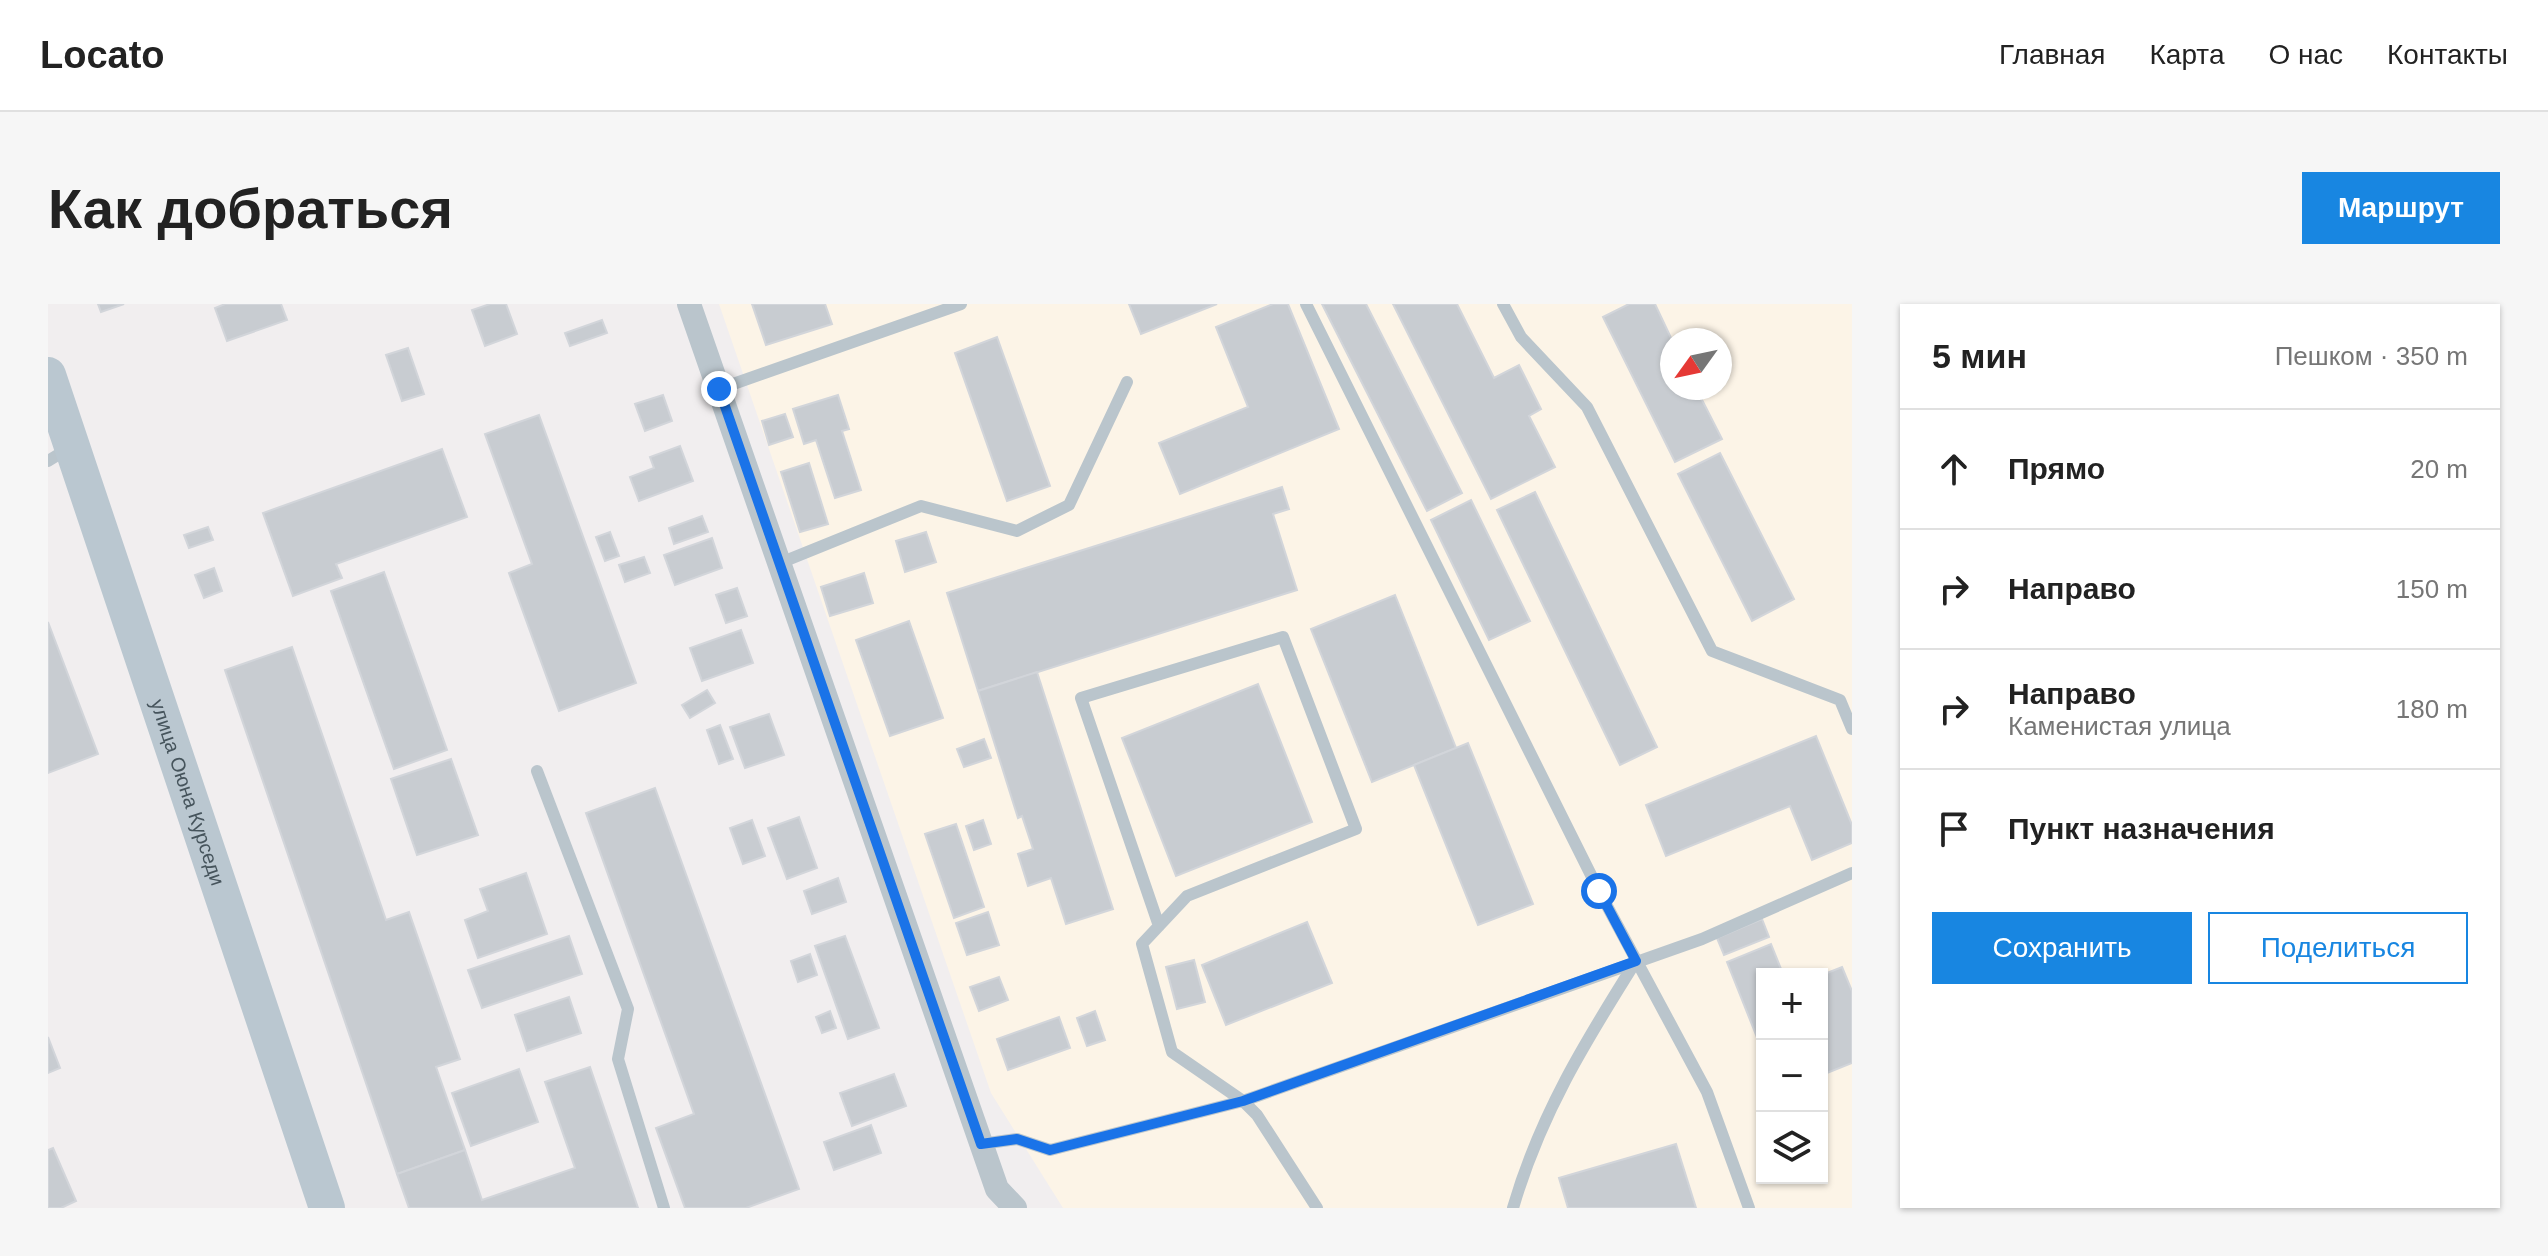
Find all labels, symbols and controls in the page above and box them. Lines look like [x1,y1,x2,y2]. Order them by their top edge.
text: Locato [40,34,165,76]
text: Главная [1999,39,2106,70]
text: Карта [2150,39,2224,70]
text: О нас [2268,39,2343,70]
text: Контакты [2387,39,2508,70]
button: Маршрут [2302,172,2500,244]
text: Как добраться [48,177,453,240]
north arrow [1660,328,1732,400]
text: 5 мин [1932,337,2027,375]
text: Пешком · 350 m [2275,341,2468,371]
route end [701,371,737,407]
icon: ahead [1932,447,1976,491]
text: Прямо [2008,452,2105,485]
text: 20 m [2410,454,2468,484]
icon: right [1932,567,1976,611]
text: Направо [2008,572,2136,605]
text: 150 m [2396,574,2468,604]
text: Направо [2008,677,2136,710]
icon: right [1932,687,1976,731]
text: 180 m [2396,694,2468,724]
street label: улица Оюна Курседи [146,696,229,888]
text: Каменистая улица [2008,711,2231,741]
icon: arrive [1932,807,1976,851]
text: Пункт назначения [2008,812,2275,845]
route start [1581,873,1617,909]
button: Сохранить [1932,912,2192,984]
button: Поделиться [2208,912,2468,984]
map controls [1756,968,1828,1184]
button: + [1756,968,1828,1040]
button: − [1756,1040,1828,1112]
button: layers [1756,1112,1828,1184]

